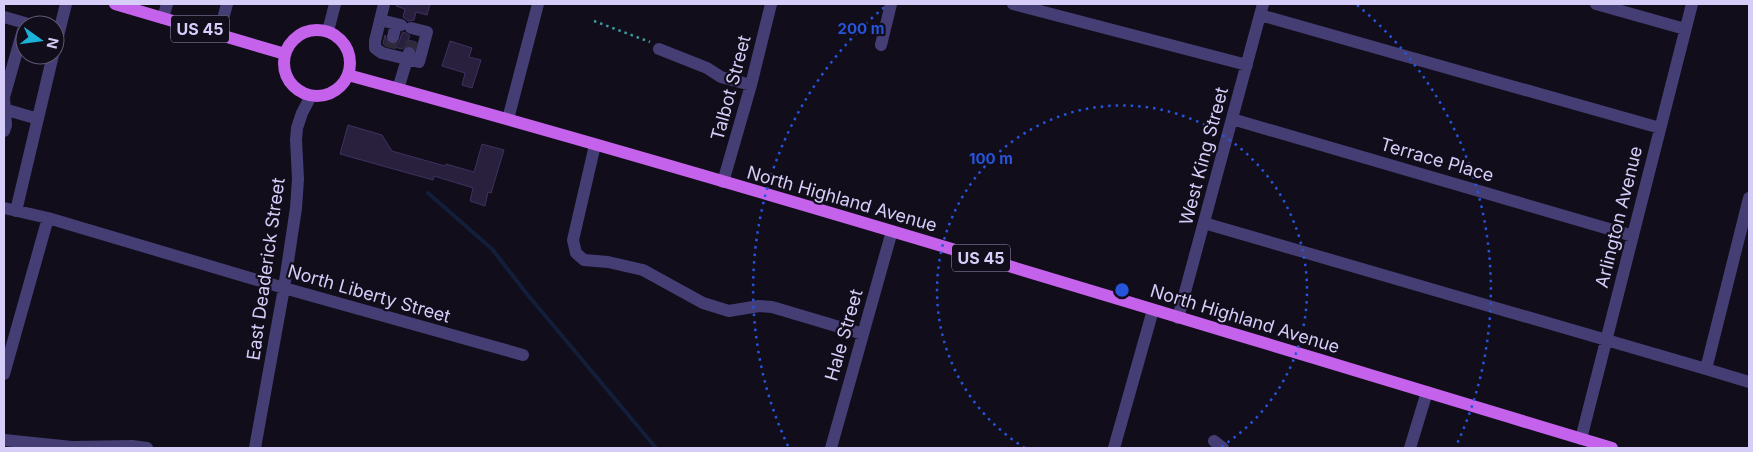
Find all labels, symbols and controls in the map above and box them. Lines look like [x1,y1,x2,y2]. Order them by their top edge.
north arrow [15,15,65,65]
road number: US 45 [171,15,229,42]
text: 200 m [838,19,884,38]
street label: Talbot Street [706,33,755,143]
text: N [44,36,63,50]
street label: West King Street [1175,84,1232,227]
street label: Terrace Place [1378,133,1496,186]
street label: Arlington Avenue [1591,144,1646,290]
text: 100 m [969,149,1013,168]
street label: North Highland Avenue [745,161,940,236]
street label: East Deaderick Street [242,176,289,362]
road number: US 45 [952,244,1010,272]
street label: North Liberty Street [285,260,453,327]
street label: North Highland Avenue [1148,280,1342,357]
centre of rings [1113,281,1131,299]
street label: Hale Street [820,287,867,383]

